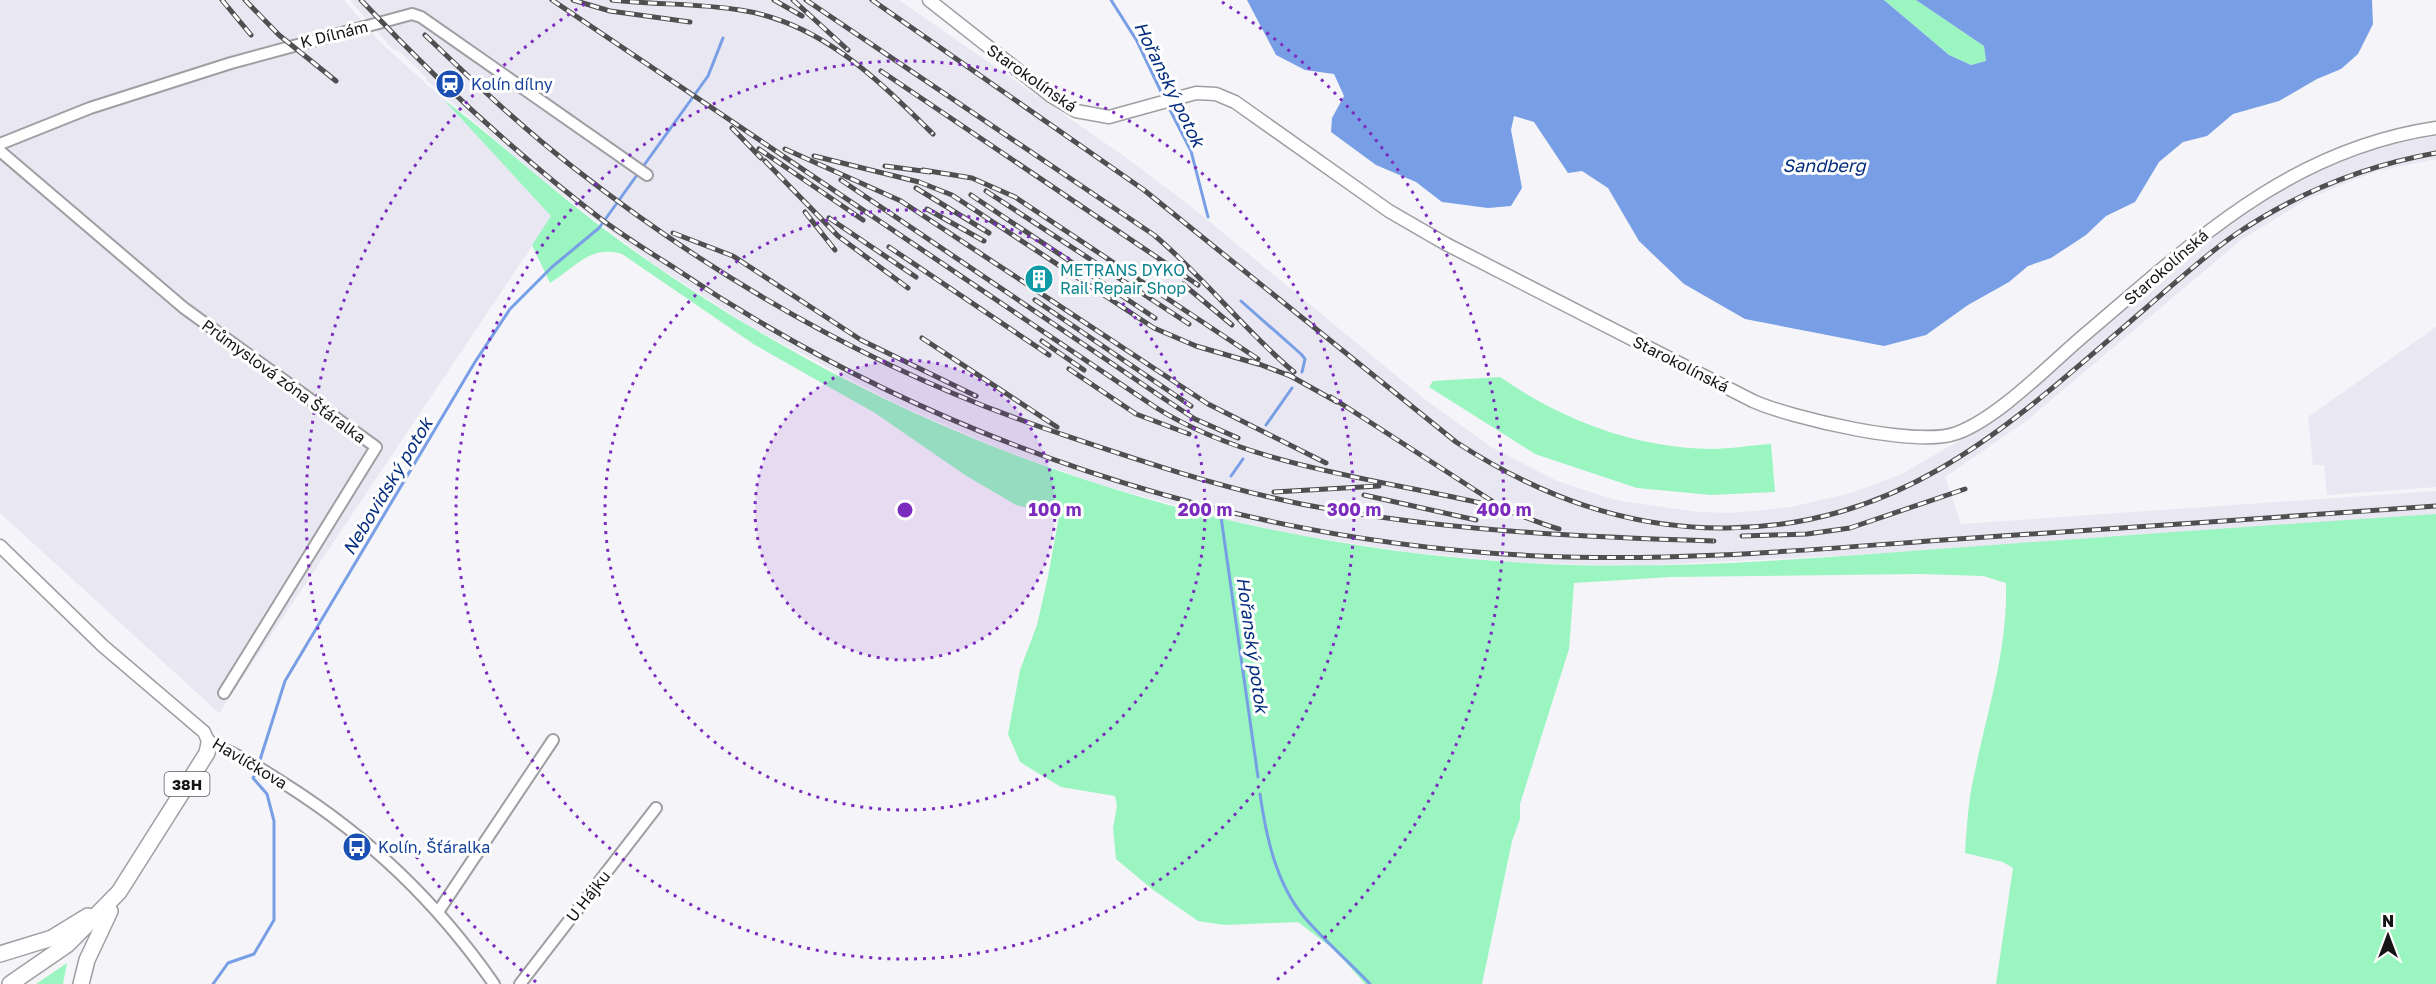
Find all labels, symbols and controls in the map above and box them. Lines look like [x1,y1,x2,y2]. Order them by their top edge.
street label: K Dílnám [298,16,370,52]
water label: Hořanský potok [1130,17,1211,152]
street label: Starokolínská [983,40,1081,116]
station icon: Kolín dílny [434,68,466,100]
place label: Kolín dílny [471,74,553,94]
water label: Sandberg [1782,154,1868,176]
street label: Starokolínská [2120,225,2212,309]
place label: METRANS DYKO Rail Repair Shop [1060,260,1186,298]
building icon: METRANS DYKO Rail Repair Shop [1023,263,1055,295]
street label: Průmyslová zóna Šťáralka [198,315,370,447]
street label: Starokolínská [1630,331,1732,397]
water label: Nebovidský potok [337,412,438,559]
text: 100 m [1029,498,1081,520]
text: 200 m [1178,498,1232,520]
text: 300 m [1327,498,1381,520]
text: 400 m [1477,498,1531,520]
centre of rings [895,500,915,520]
water label: Hořanský potok [1233,576,1274,716]
street label: Havlíčkova [209,733,291,793]
road number: 38H [164,772,210,796]
bus stop icon: Kolín, Šťáralka [341,831,373,863]
place label: Kolín, Šťáralka [378,837,490,857]
street label: U Hájku [562,866,614,926]
north arrow [2358,906,2418,966]
text: N [2382,911,2394,931]

